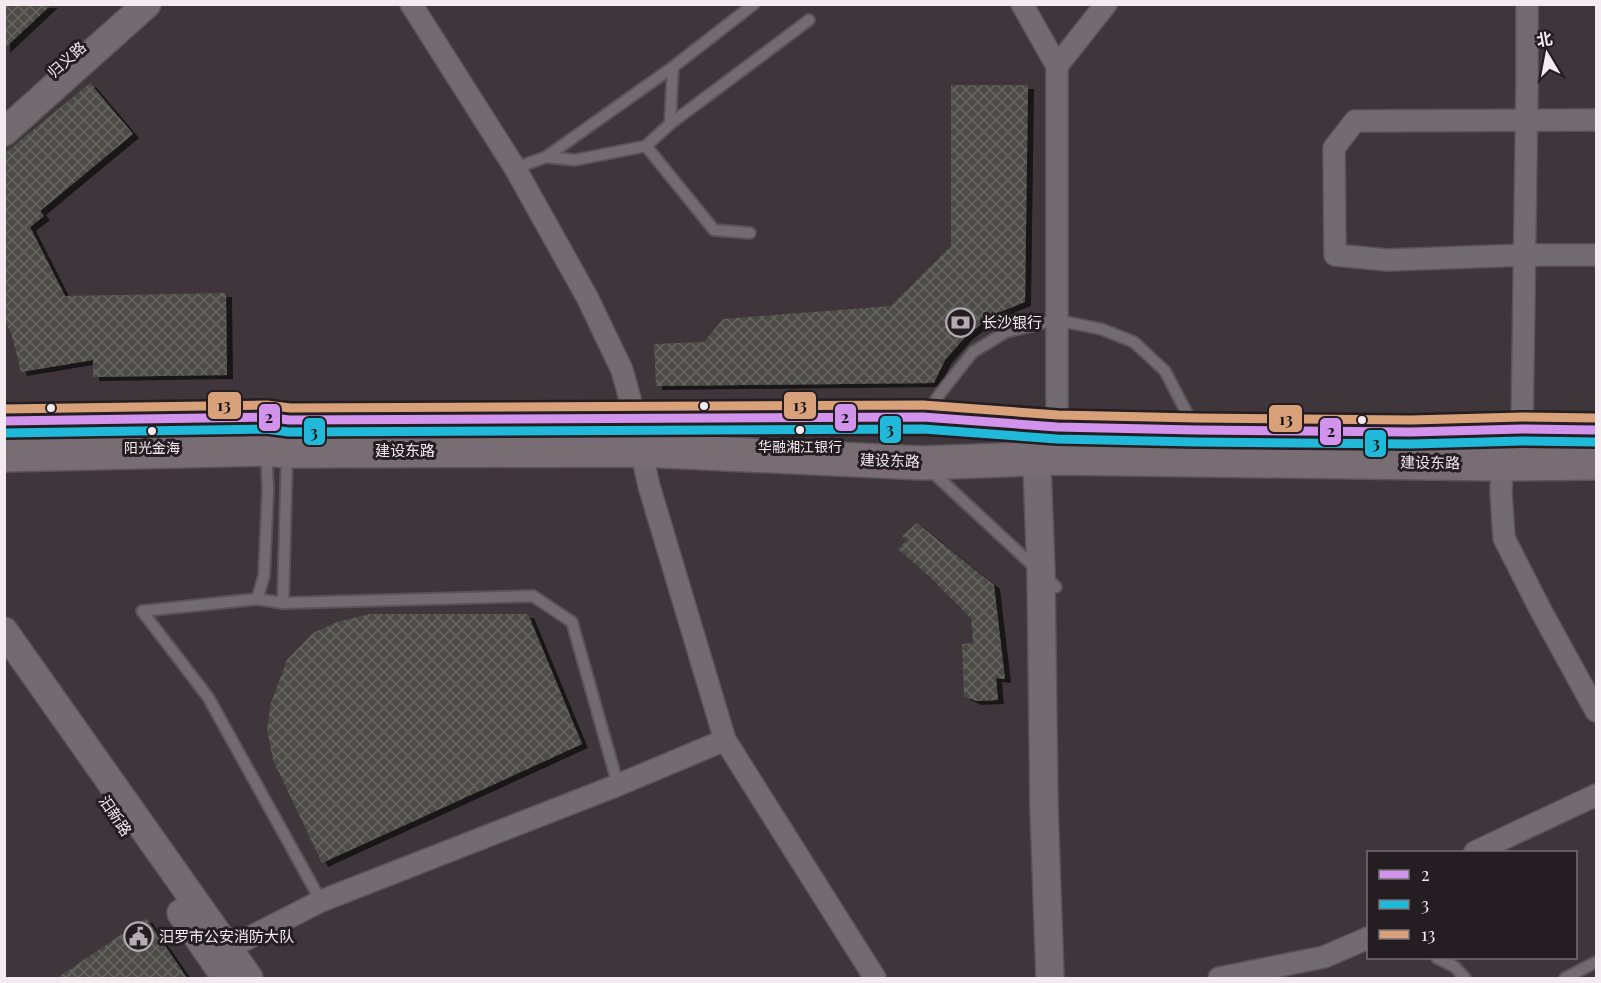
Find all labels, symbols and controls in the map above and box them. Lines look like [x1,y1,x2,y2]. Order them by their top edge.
north arrow [1517,24,1577,84]
text: 北 [1535,27,1554,50]
street label: 归义路 [43,37,90,82]
bank icon: 长沙银行 [945,307,977,339]
place label: 长沙银行 [982,312,1042,332]
line badge: 13 [207,391,242,420]
line badge: 13 [783,391,817,420]
text: 13 [217,394,231,415]
text: 13 [793,394,807,415]
unlabelled marker [698,400,710,412]
unlabelled marker [45,402,57,414]
line badge: 2 [258,403,281,432]
line badge: 2 [834,403,857,432]
line badge: 13 [1268,404,1303,433]
text: 2 [265,406,273,427]
text: 2 [841,406,849,427]
text: 13 [1279,408,1293,429]
unlabelled marker [1356,414,1368,426]
line badge: 3 [879,415,902,444]
line badge: 3 [303,417,326,446]
line badge: 2 [1319,417,1342,446]
text: 3 [886,418,894,439]
text: 2 [1327,420,1335,441]
text: 3 [310,421,318,442]
marker: 华融湘江银行 [794,424,806,436]
marker: 阳光金海 [146,425,158,437]
line badge: 3 [1364,429,1387,458]
text: 3 [1372,432,1380,453]
place label: 华融湘江银行 [758,437,842,456]
place label: 阳光金海 [124,438,180,457]
street label: 建设东路 [375,440,435,460]
street label: 建设东路 [860,449,920,471]
street label: 建设东路 [1400,451,1460,473]
street label: 汨新路 [95,791,137,840]
legend [1367,851,1577,959]
text: 2 [1421,862,1430,886]
text: 3 [1421,892,1429,916]
public building icon: 汨罗市公安消防大队 [122,921,154,953]
text: 13 [1421,922,1435,946]
place label: 汨罗市公安消防大队 [159,926,294,946]

